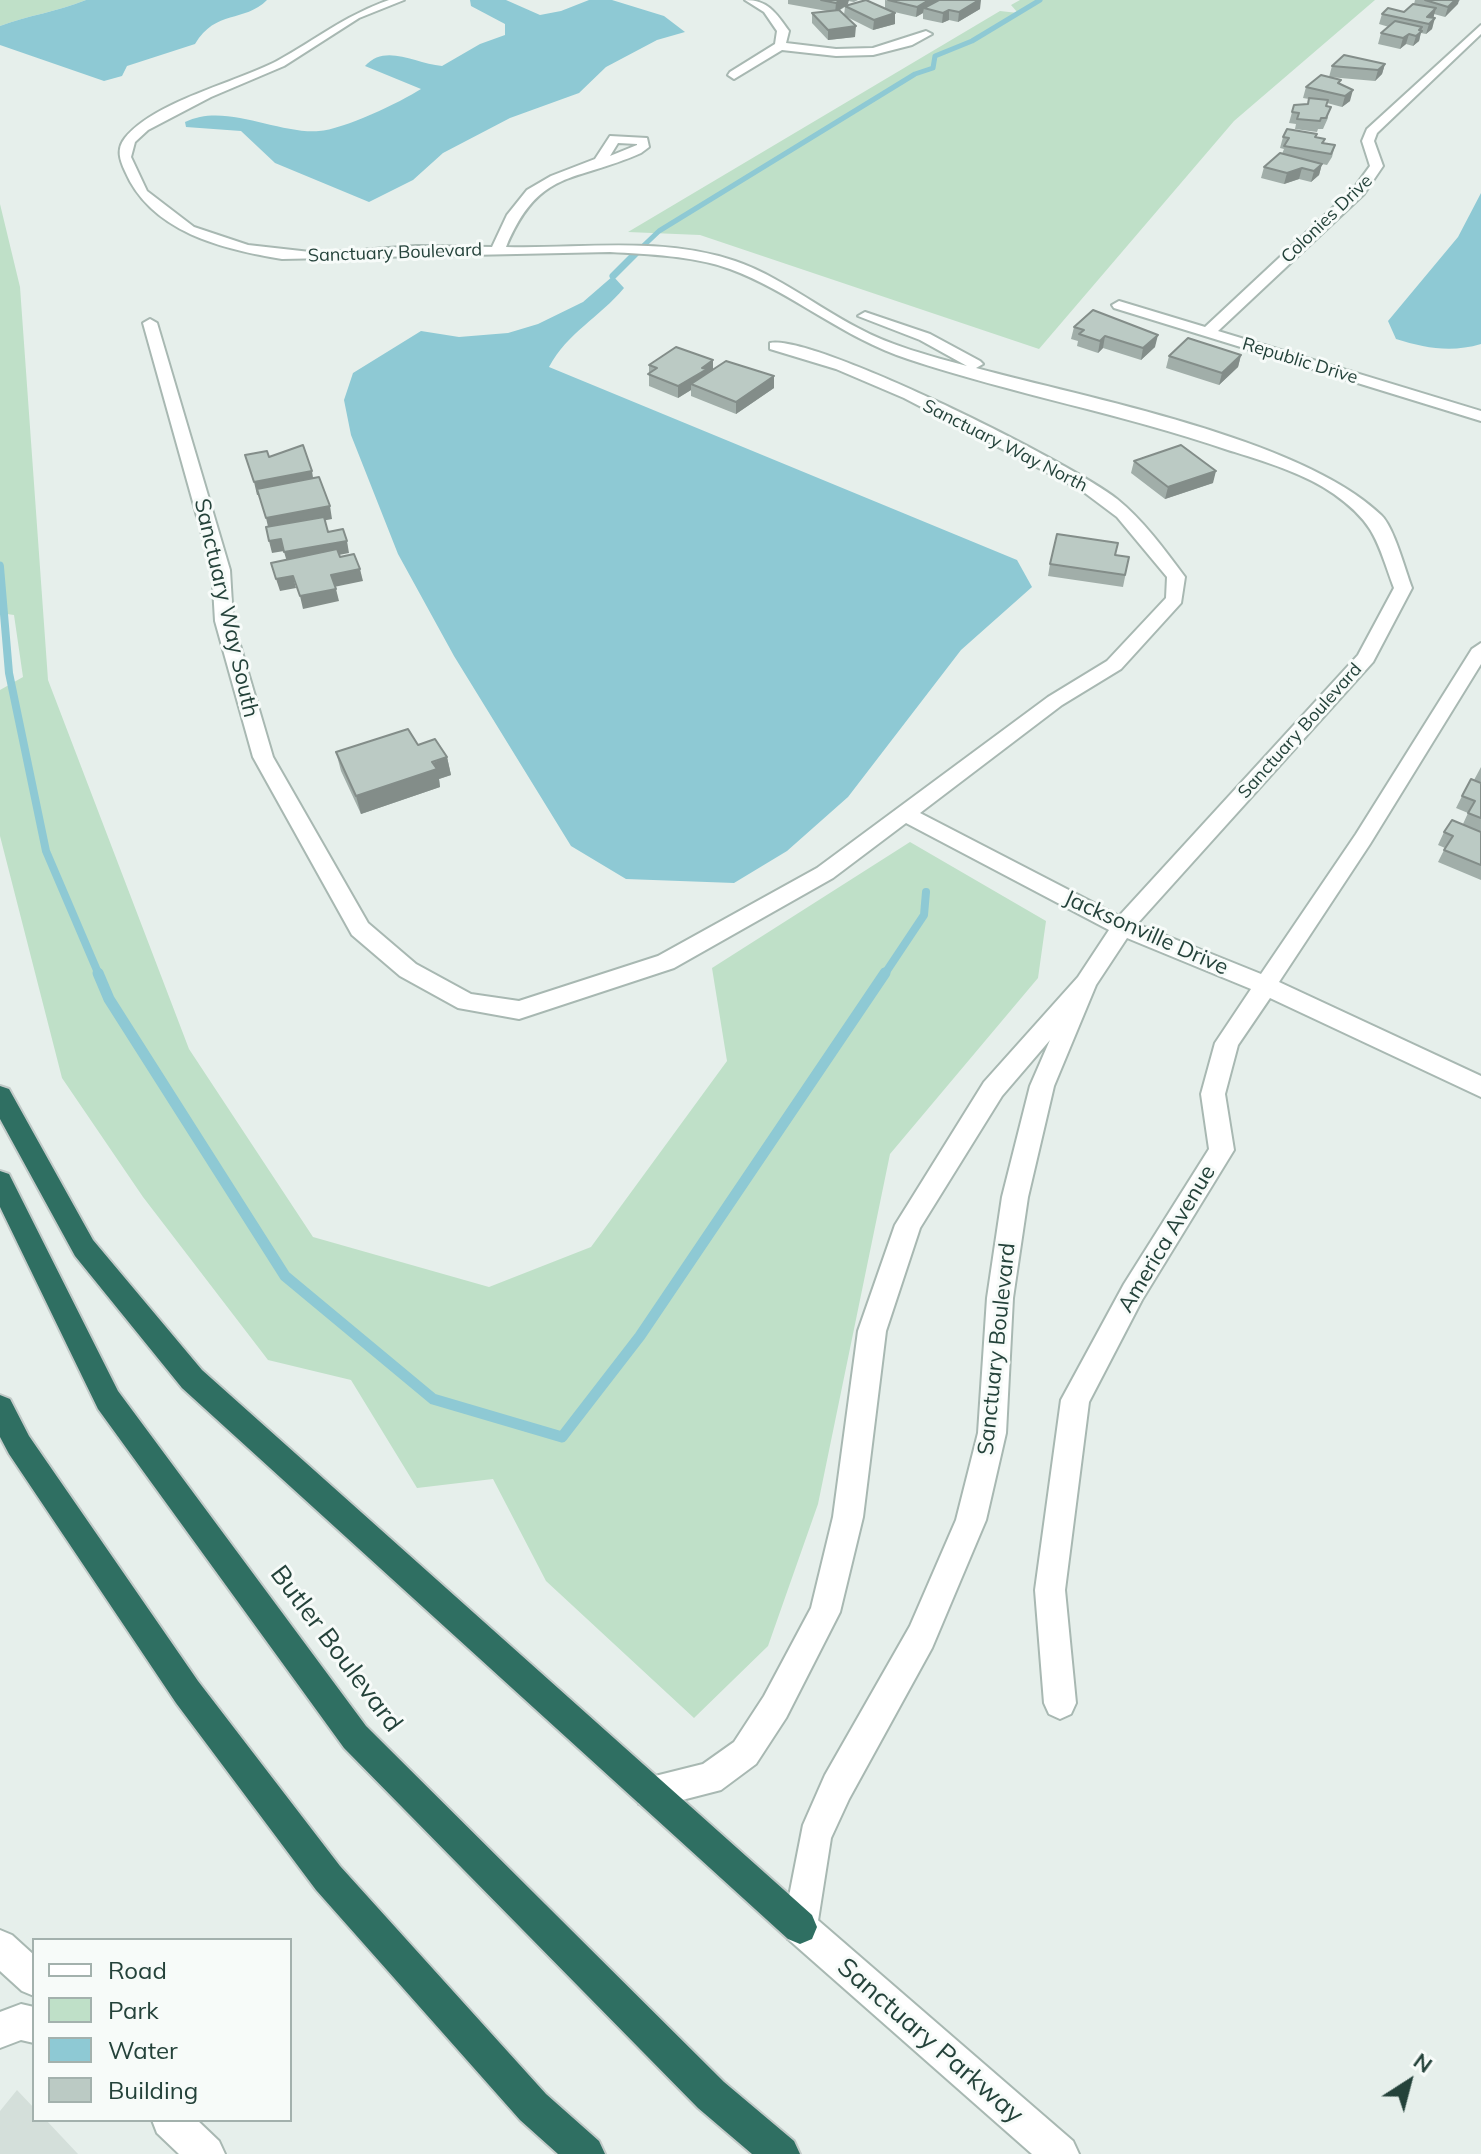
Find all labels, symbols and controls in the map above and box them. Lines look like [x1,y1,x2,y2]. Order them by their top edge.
street label: Colonies Drive [1277,170,1377,268]
street label: Sanctuary Boulevard [307,239,483,267]
street label: Republic Drive [1240,333,1360,389]
street label: Sanctuary Way North [919,395,1091,497]
street label: Sanctuary Way South [188,496,264,720]
street label: Sanctuary Boulevard [1234,659,1366,803]
street label: Jacksonville Drive [1060,885,1232,981]
street label: America Avenue [1113,1161,1221,1317]
street label: Sanctuary Boulevard [973,1242,1021,1456]
street label: Butler Boulevard [263,1560,409,1738]
legend [32,1938,292,2122]
street label: Sanctuary Parkway [831,1952,1029,2130]
text: Road [108,1955,167,1985]
text: Park [108,1995,159,2025]
text: Water [108,2035,178,2065]
north arrow [1369,2042,1449,2122]
text: N [1408,2046,1438,2079]
text: Building [108,2075,198,2105]

